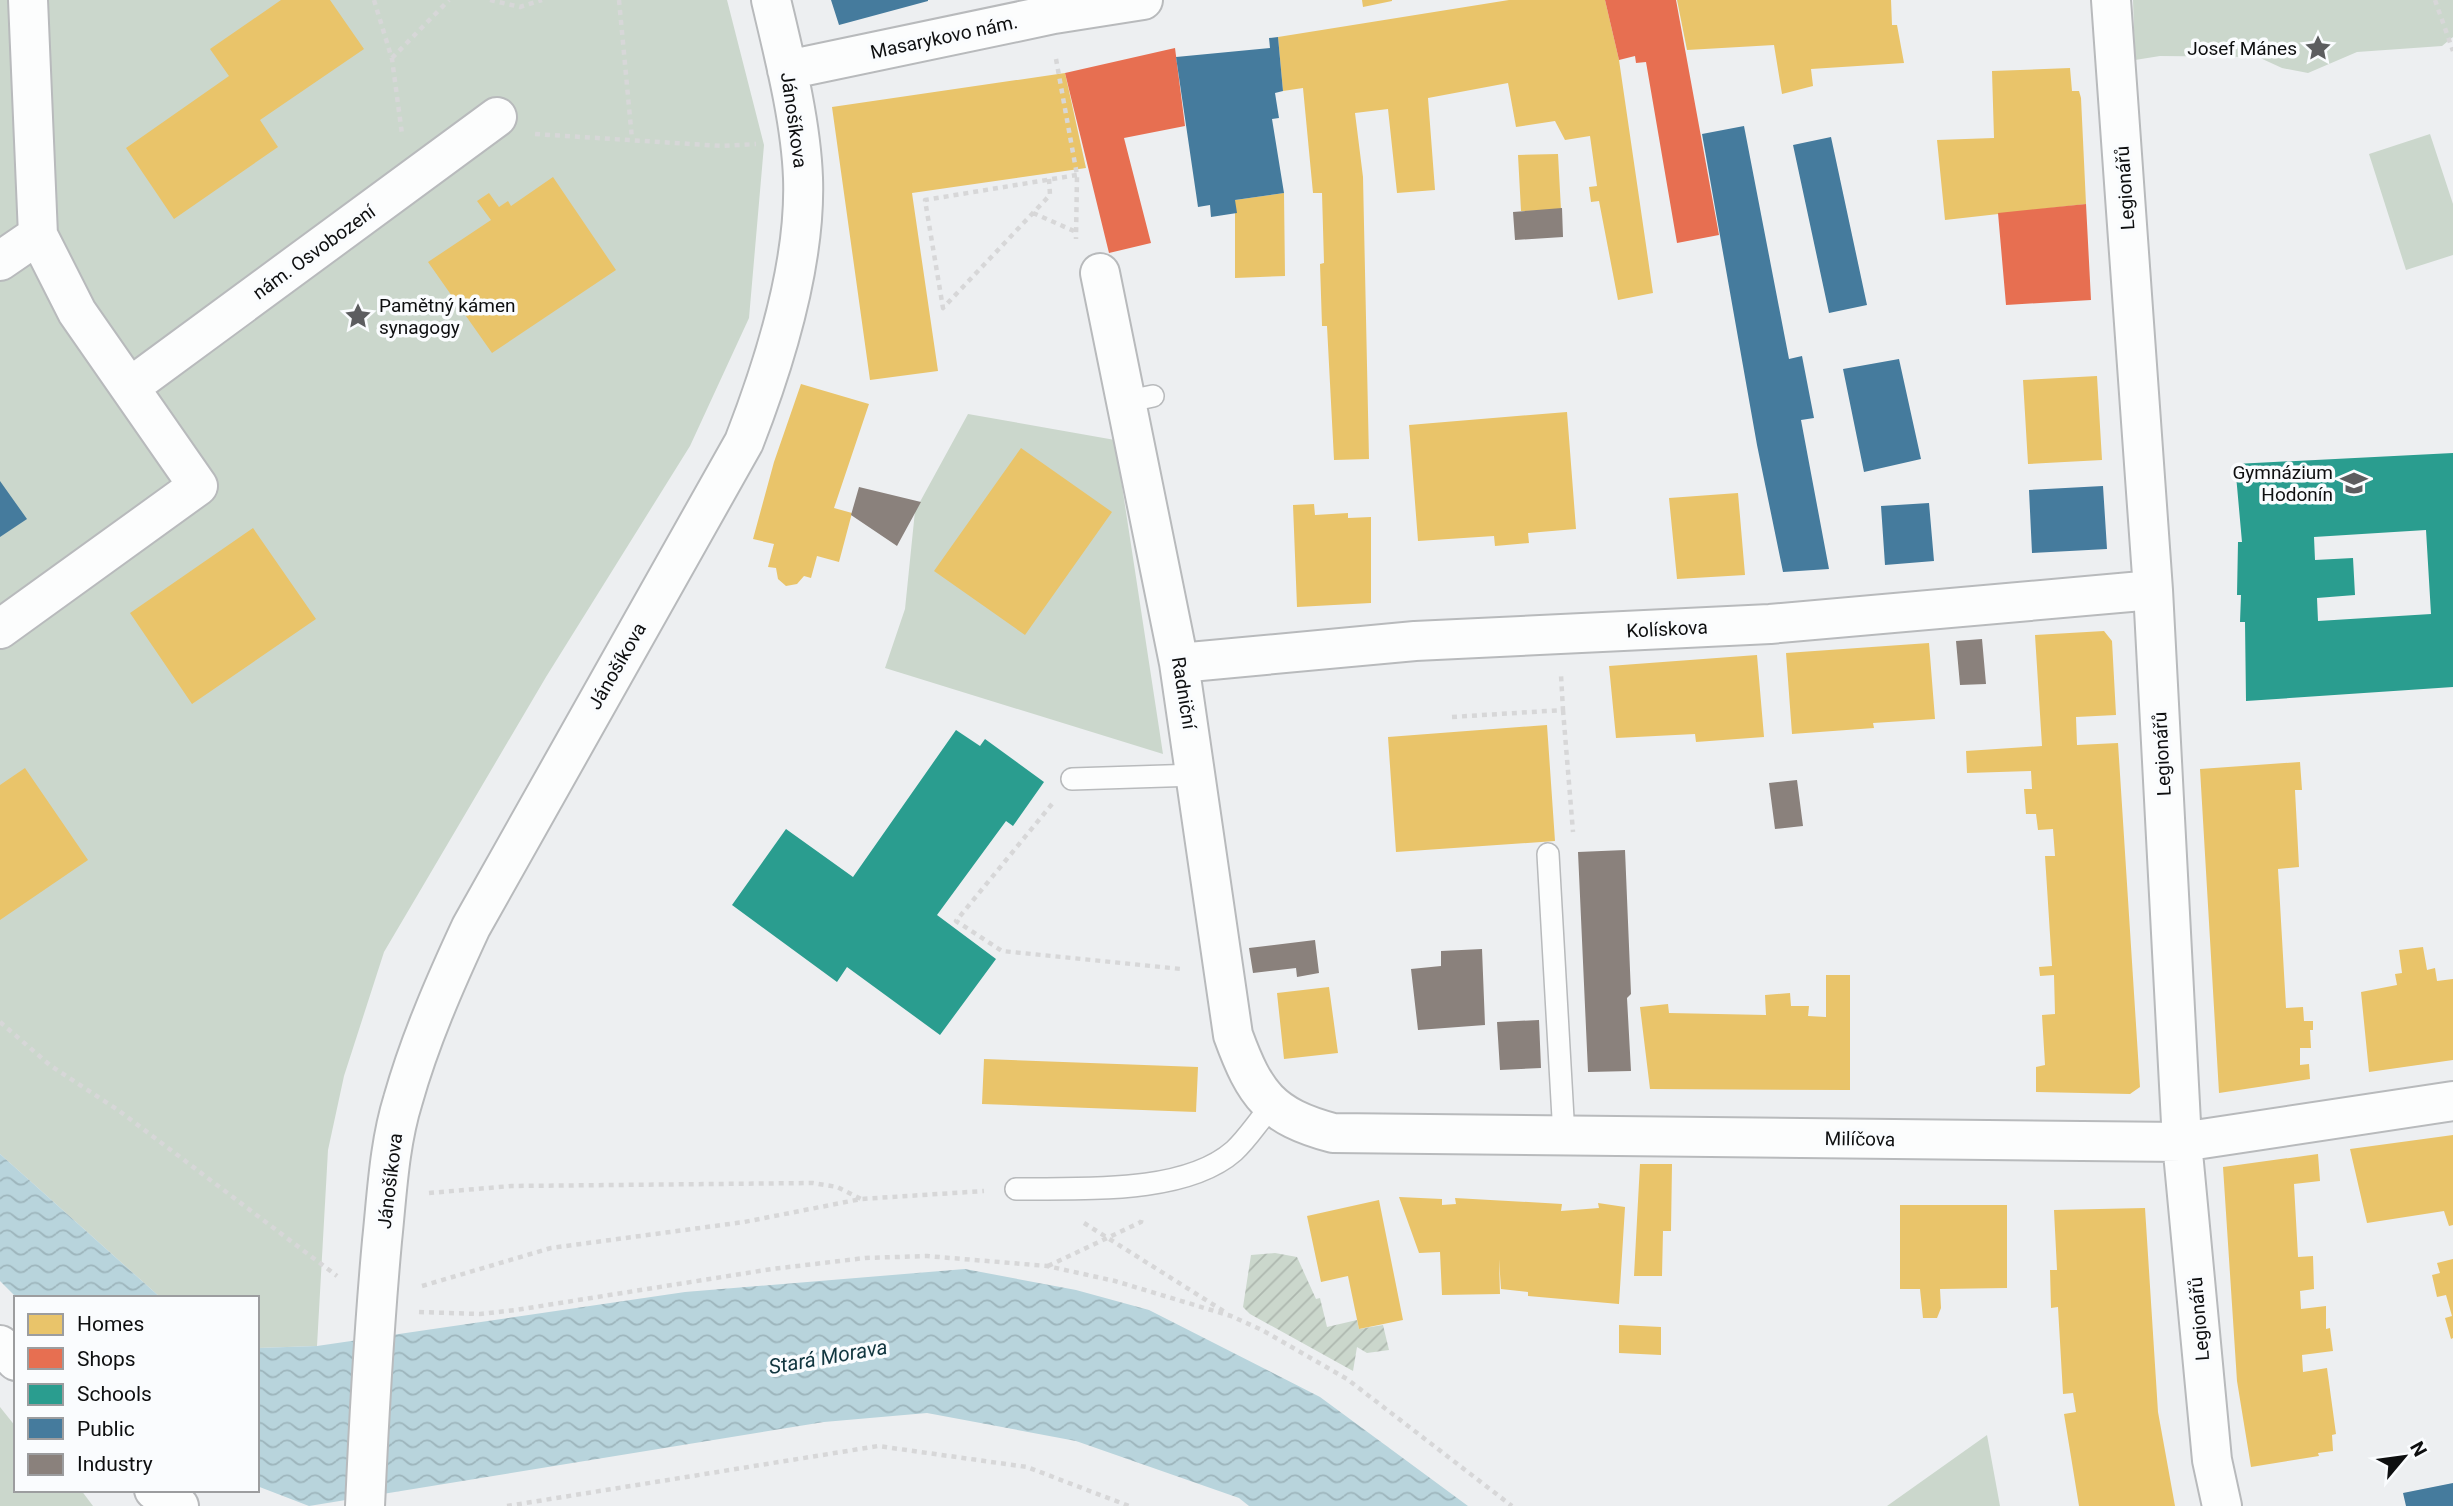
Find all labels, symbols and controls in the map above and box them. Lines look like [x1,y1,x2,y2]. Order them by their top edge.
street label: Masarykovo nám. [868,10,1020,64]
place icon: Josef Mánes [2303,33,2333,63]
place label: Josef Mánes [2187,37,2297,60]
street label: Jánošíkova [776,71,812,169]
street label: Legionářů [2111,145,2139,231]
street label: nám. Osvobození [248,199,381,304]
place label: Pamětný kámen synagogy [379,294,516,339]
place icon: Pamětný kámen synagogy [343,301,373,331]
place label: Gymnázium Hodonín [2232,461,2333,506]
school or university icon: Gymnázium Hodonín [2339,468,2369,498]
street label: Kolískova [1626,615,1708,643]
street label: Jánošíkova [583,619,651,713]
street label: Radniční [1167,655,1201,732]
street label: Legionářů [2148,711,2176,797]
street label: Milíčova [1825,1127,1895,1151]
street label: Jánošíkova [373,1132,407,1230]
street label: Legionářů [2184,1276,2214,1362]
legend [14,1296,259,1492]
text: Homes [77,1312,144,1336]
water label: Stará Morava [767,1335,889,1379]
text: Shops [77,1347,136,1371]
text: Schools [77,1382,152,1406]
text: Public [77,1417,135,1441]
north arrow [2369,1422,2439,1492]
text: N [2405,1438,2432,1460]
text: Industry [77,1452,153,1476]

